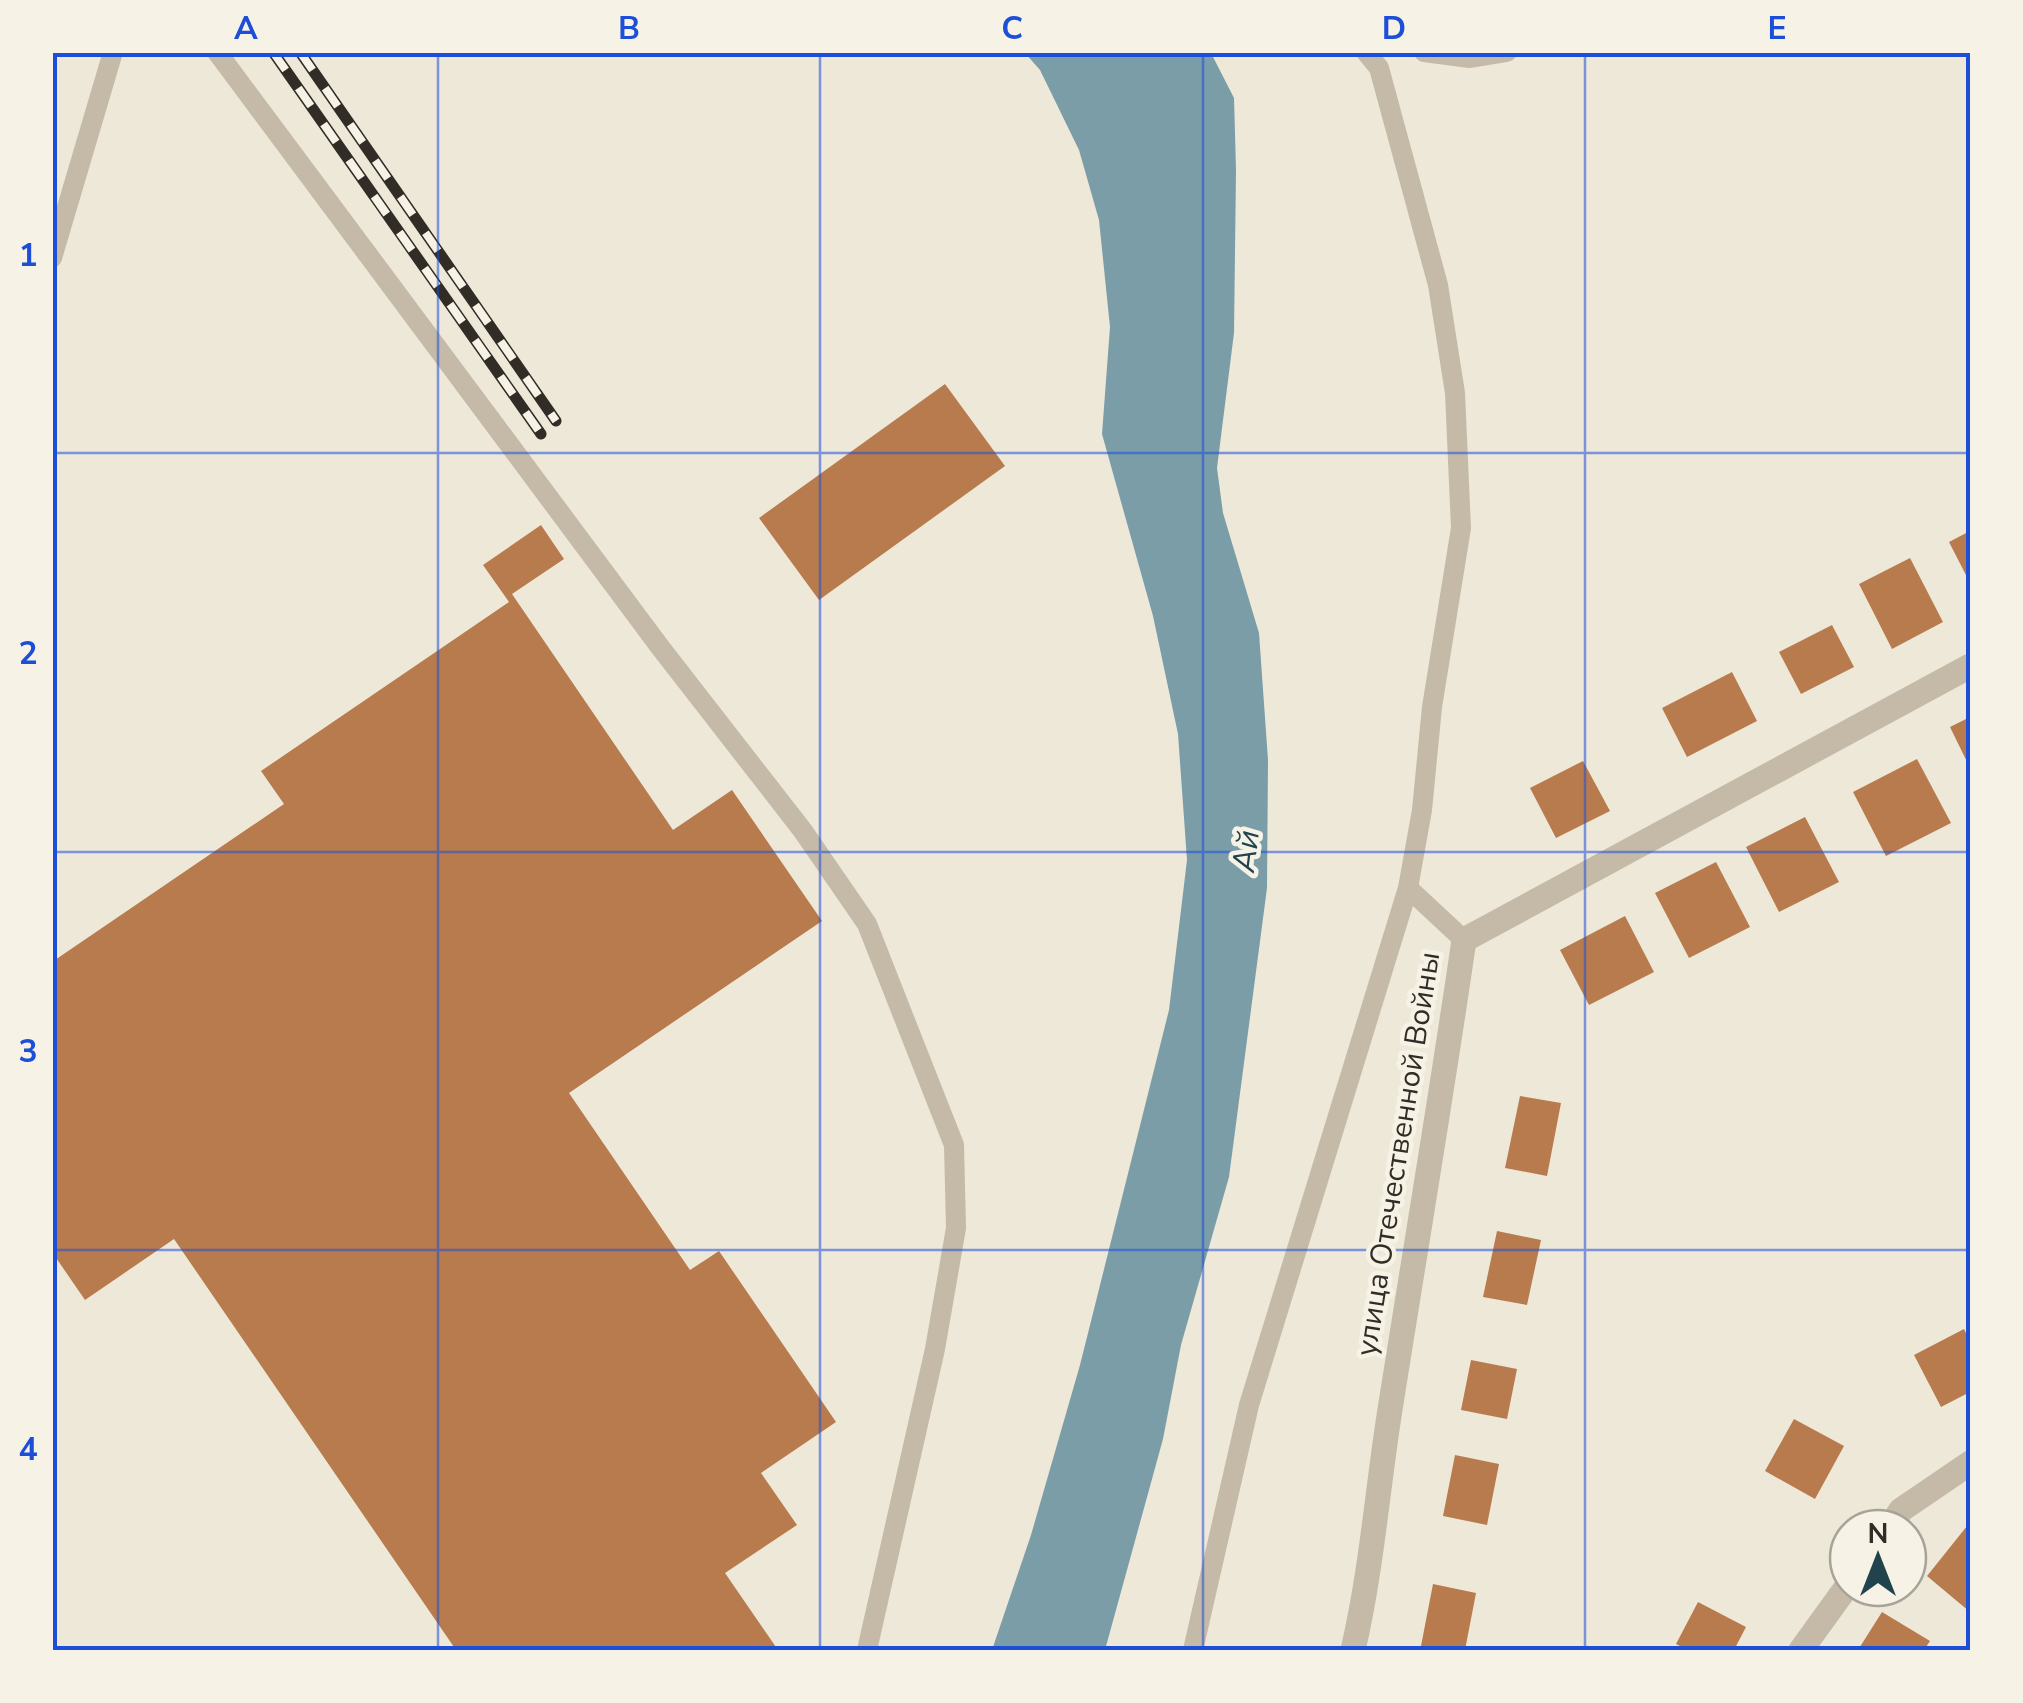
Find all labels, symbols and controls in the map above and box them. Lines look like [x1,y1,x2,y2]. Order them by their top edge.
text: A [234,7,258,50]
text: B [618,7,640,50]
text: C [1001,7,1023,50]
text: D [1382,7,1406,50]
text: E [1767,7,1787,50]
text: 1 [18,234,38,277]
text: 2 [18,632,38,675]
water label: Ай [1222,828,1270,875]
street label: улица Отечественной Войны [1346,949,1450,1359]
text: 3 [18,1030,38,1073]
text: 4 [18,1428,38,1471]
north arrow [1828,1508,1928,1608]
text: N [1868,1515,1888,1553]

